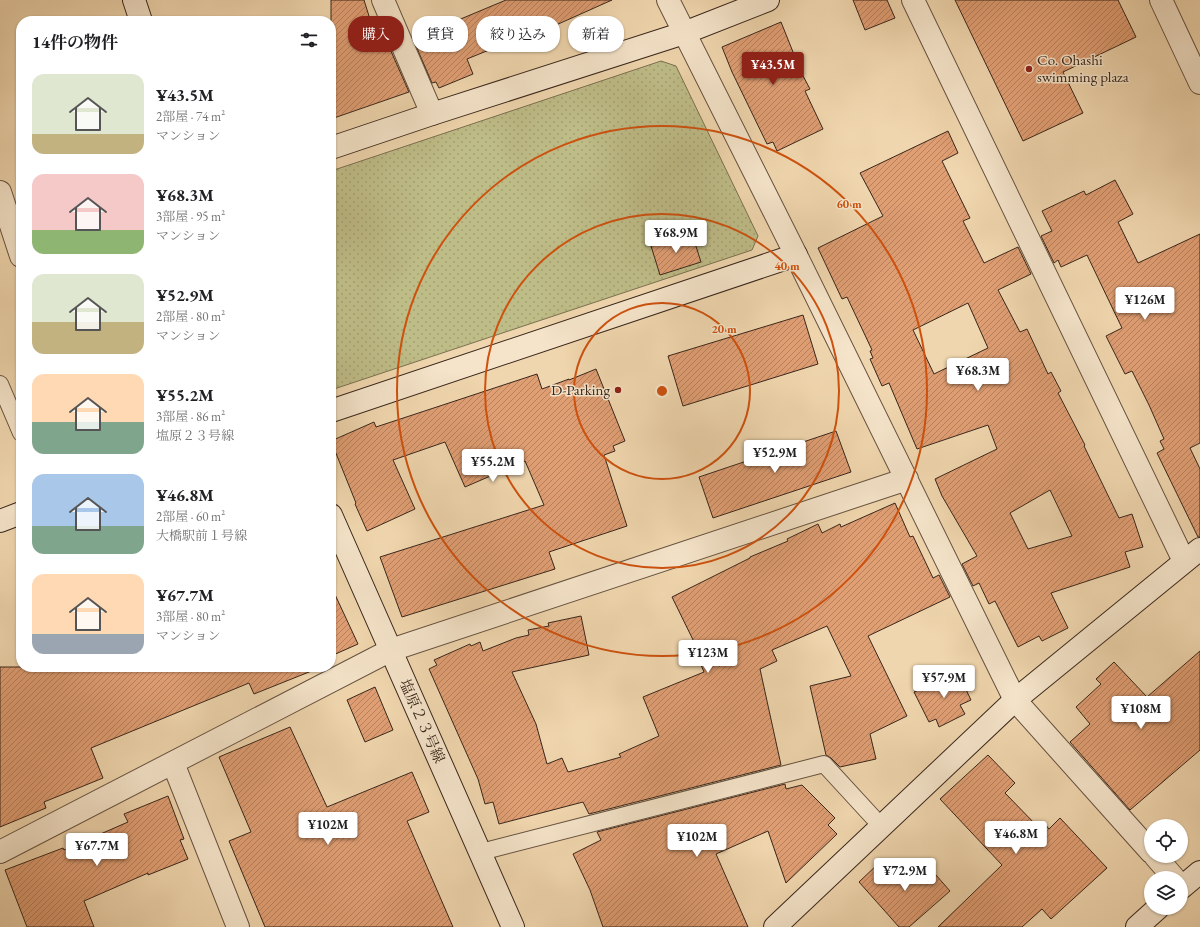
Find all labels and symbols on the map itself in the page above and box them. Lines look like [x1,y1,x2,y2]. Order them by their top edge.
place label: Co. Ohashi swimming plaza [1037,50,1129,86]
pin: ¥43.5M [740,52,806,86]
marker: Co. Ohashi swimming plaza [1024,64,1034,74]
text: 60 m [836,196,862,212]
pin: ¥68.9M [643,220,709,254]
text: 40 m [774,258,800,274]
pin: ¥126M [1117,287,1173,321]
text: 20 m [711,321,737,337]
pin: ¥68.3M [945,358,1011,392]
place label: D-Parking [551,380,610,399]
centre of rings [655,384,669,398]
marker: D-Parking [613,385,623,395]
pin: ¥52.9M [742,440,808,474]
pin: ¥55.2M [460,449,526,483]
pin: ¥123M [680,640,736,674]
pin: ¥57.9M [911,665,977,699]
street label: 塩原２３号線 [395,676,449,766]
pin: ¥108M [1113,696,1169,730]
pin: ¥102M [300,812,356,846]
pin: ¥46.8M [983,821,1049,855]
pin: ¥102M [669,824,725,858]
pin: ¥67.7M [64,833,130,867]
pin: ¥72.9M [872,858,938,892]

